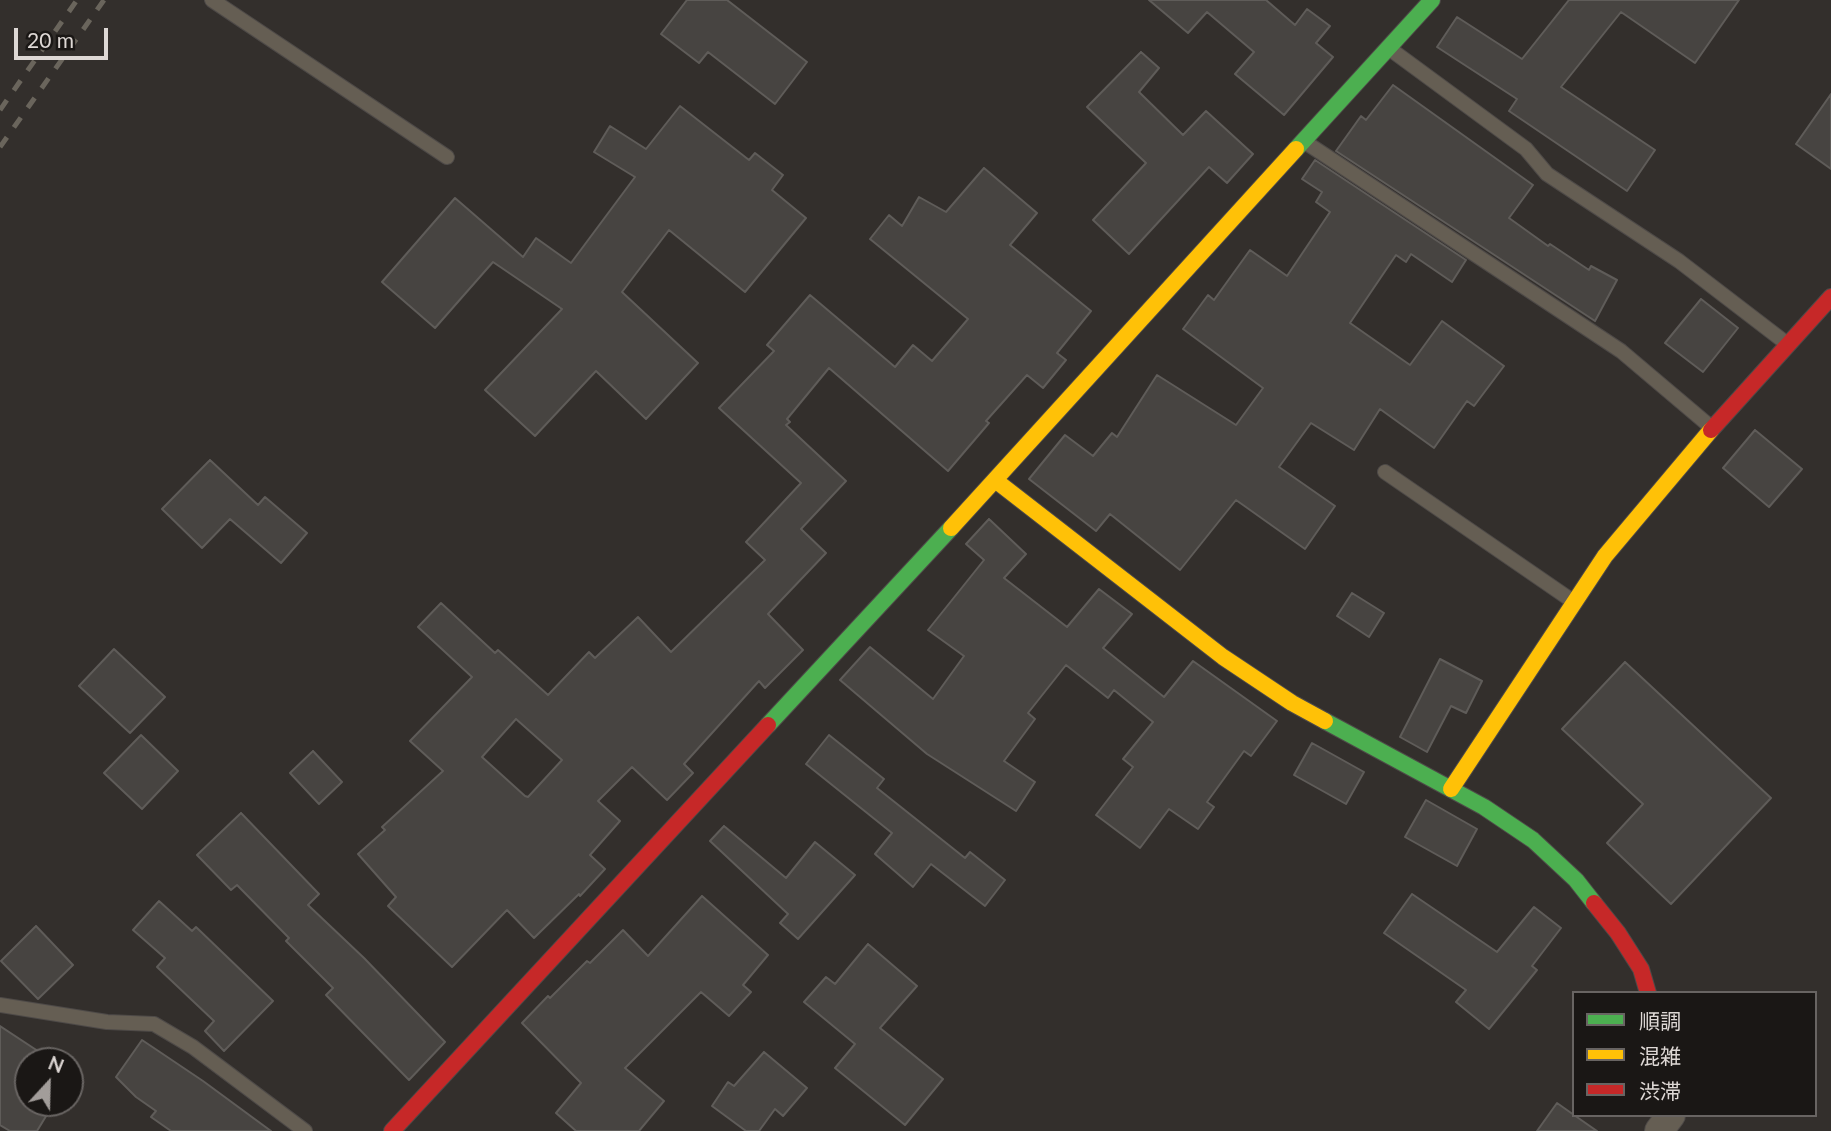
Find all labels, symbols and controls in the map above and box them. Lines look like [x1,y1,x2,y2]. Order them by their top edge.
scale bar [18,14,112,58]
text: 20 m [27,27,74,52]
legend [1572,991,1817,1117]
text: 順調 [1639,1008,1681,1033]
text: 混雑 [1639,1043,1681,1068]
north arrow [14,1047,84,1117]
text: N [45,1051,67,1077]
text: 渋滞 [1639,1078,1681,1103]

